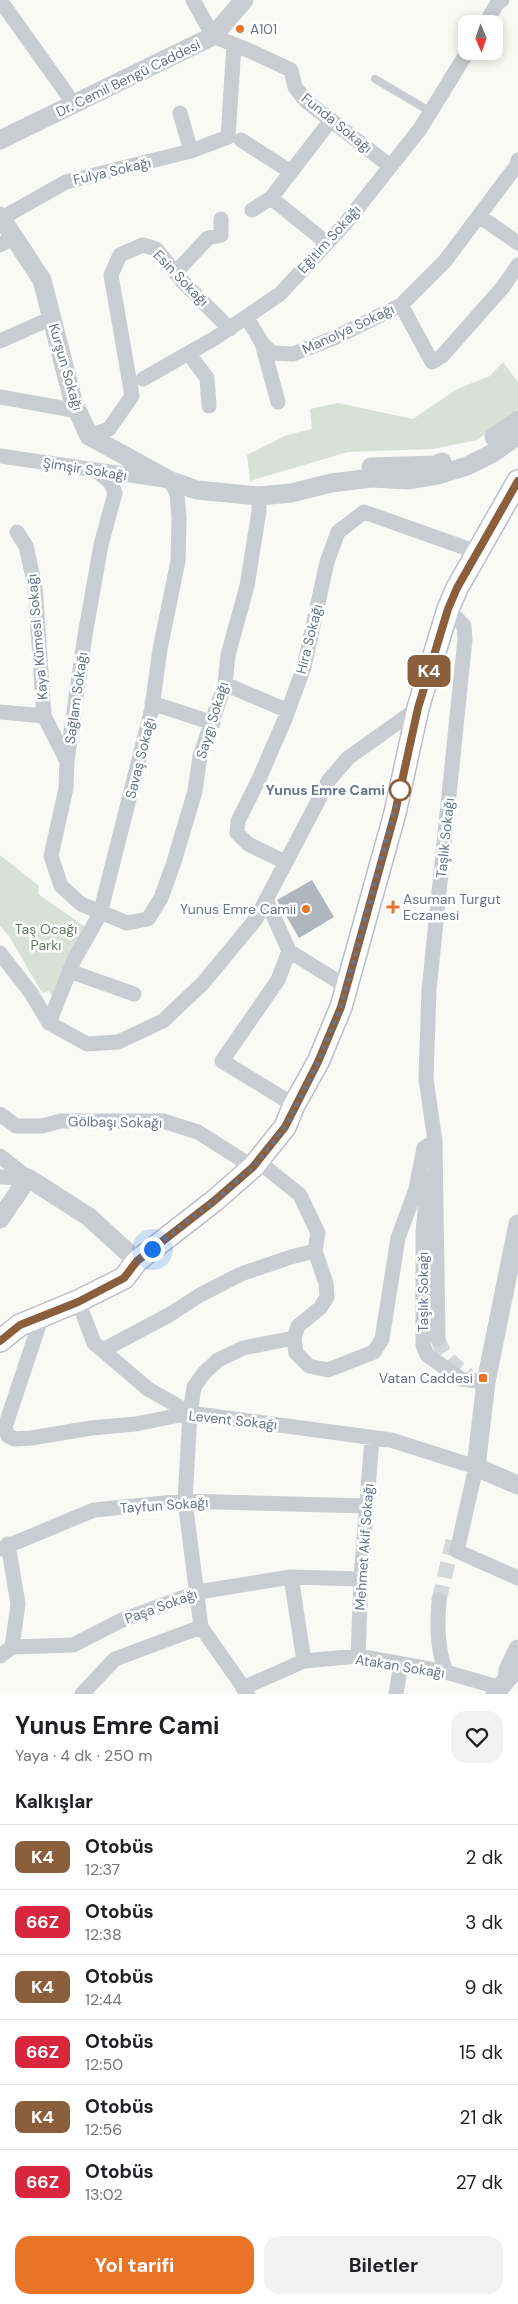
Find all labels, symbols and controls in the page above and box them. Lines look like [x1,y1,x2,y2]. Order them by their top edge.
north arrow [458,15,502,60]
map controls [458,15,503,60]
place label: A101 [250,20,277,38]
marker: A101 [234,23,246,35]
street label: Dr. Cemil Bengü Caddesi [53,35,203,121]
street label: Funda Sokağı [298,89,376,157]
street label: Fulya Sokağı [71,153,153,189]
street label: Eğitim Sokağı [294,201,364,277]
street label: Esin Sokağı [150,246,212,310]
street label: Manolya Sokağı [299,300,397,358]
street label: Kurşun Sokağı [45,321,87,413]
street label: Şimşir Sokağı [42,453,128,485]
street label: Kaya Kümesi Sokağı [23,573,51,701]
street label: Hira Sokağı [292,602,326,676]
street label: Sağlam Sokağı [61,651,91,745]
line badge: K4 [406,655,452,687]
text: K4 [418,659,440,683]
street label: Saygı Sokağı [192,679,232,761]
street label: Savaş Sokağı [121,716,159,800]
marker: Yunus Emre Cami [389,779,411,801]
place label: Yunus Emre Cami [266,781,385,799]
street label: Taşlık Sokağı [432,797,458,879]
place label: Asuman Turgut Eczanesi [403,890,501,924]
place label: Yunus Emre Camii [180,900,296,918]
marker: Asuman Turgut Eczanesi [387,901,399,913]
marker: Yunus Emre Camii [300,903,312,915]
park label: Taş Ocağı Parkı [15,920,77,954]
street label: Gölbaşı Sokağı [68,1112,162,1132]
your location [140,1237,165,1262]
street label: Taşlık Sokağı [414,1252,432,1332]
place label: Vatan Caddesi [379,1369,473,1387]
marker: Vatan Caddesi [477,1372,489,1384]
street label: Levent Sokağı [188,1406,278,1434]
street label: Mehmet Akif Sokağı [351,1483,377,1611]
street label: Tayfun Sokağı [119,1493,209,1517]
street label: Paşa Sokağı [122,1585,200,1627]
street label: Atakan Sokağı [354,1650,446,1682]
text: Yunus Emre Cami [15,1710,219,1741]
button: heart [451,1711,503,1763]
text: Yaya · 4 dk · 250 m [15,1745,153,1766]
text: Kalkışlar [15,1789,93,1814]
text: Otobüs [85,1834,154,1859]
text: K4 [31,1845,54,1869]
text: 2 dk [466,1845,503,1870]
text: 12:37 [85,1859,120,1880]
text: Otobüs [85,1899,154,1924]
text: 66Z [26,1910,59,1934]
text: 3 dk [465,1910,503,1935]
text: 12:38 [85,1924,122,1945]
text: Otobüs [85,1964,154,1989]
text: K4 [31,1975,54,1999]
text: 9 dk [465,1975,503,2000]
text: 12:44 [85,1989,122,2010]
text: Otobüs [85,2029,154,2054]
text: 66Z [26,2040,59,2064]
text: 15 dk [459,2040,503,2065]
text: 12:50 [85,2054,123,2075]
text: Otobüs [85,2094,154,2119]
text: K4 [31,2105,54,2129]
text: 21 dk [460,2105,503,2130]
text: 12:56 [85,2119,122,2140]
text: Otobüs [85,2159,154,2184]
text: 66Z [26,2170,59,2194]
text: 27 dk [456,2170,503,2195]
text: 13:02 [85,2184,123,2205]
button: Yol tarifi [15,2236,254,2294]
button: Biletler [264,2236,503,2294]

